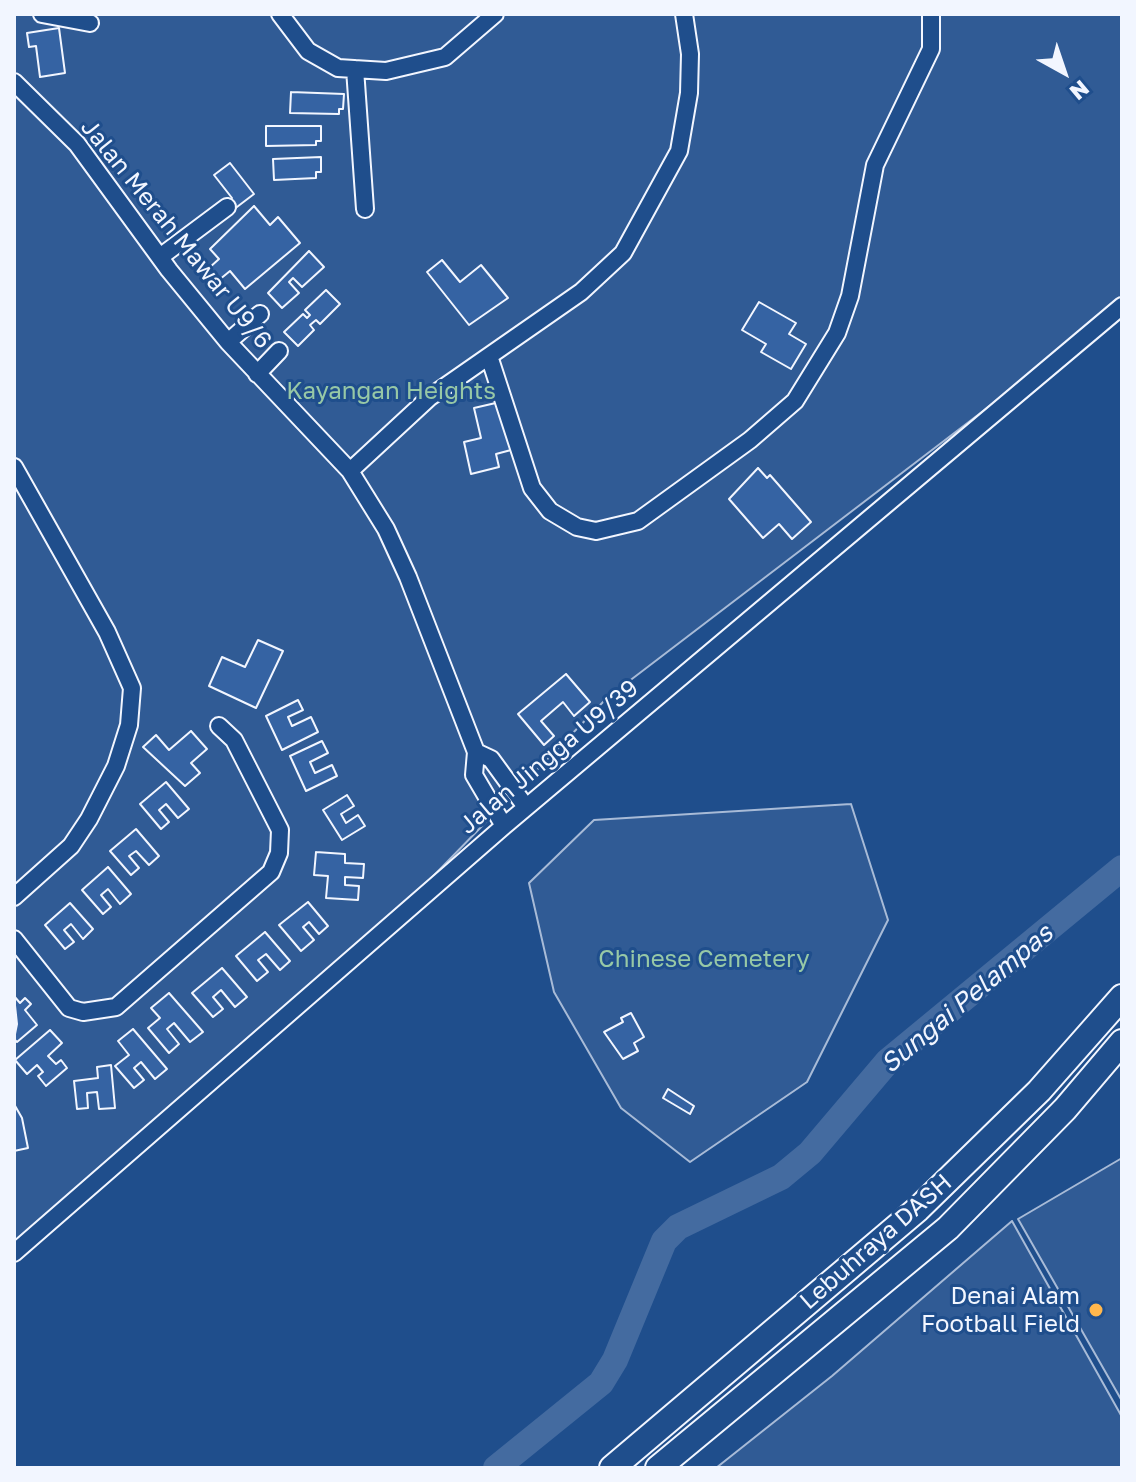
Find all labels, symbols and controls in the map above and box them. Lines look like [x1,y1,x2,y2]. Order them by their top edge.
north arrow [1024,32,1104,112]
text: N [1065,75,1095,106]
street label: Jalan Merah Mawar U9/6 [75,113,277,355]
park label: Kayangan Heights [286,377,496,405]
street label: Jalan Jingga U9/39 [454,674,644,840]
water label: Sungai Pelampas [875,918,1059,1080]
park label: Chinese Cemetery [598,945,810,973]
street label: Lebuhraya DASH [794,1168,958,1316]
place label: Denai Alam Football Field [921,1282,1080,1338]
marker: Denai Alam Football Field [1087,1301,1105,1319]

